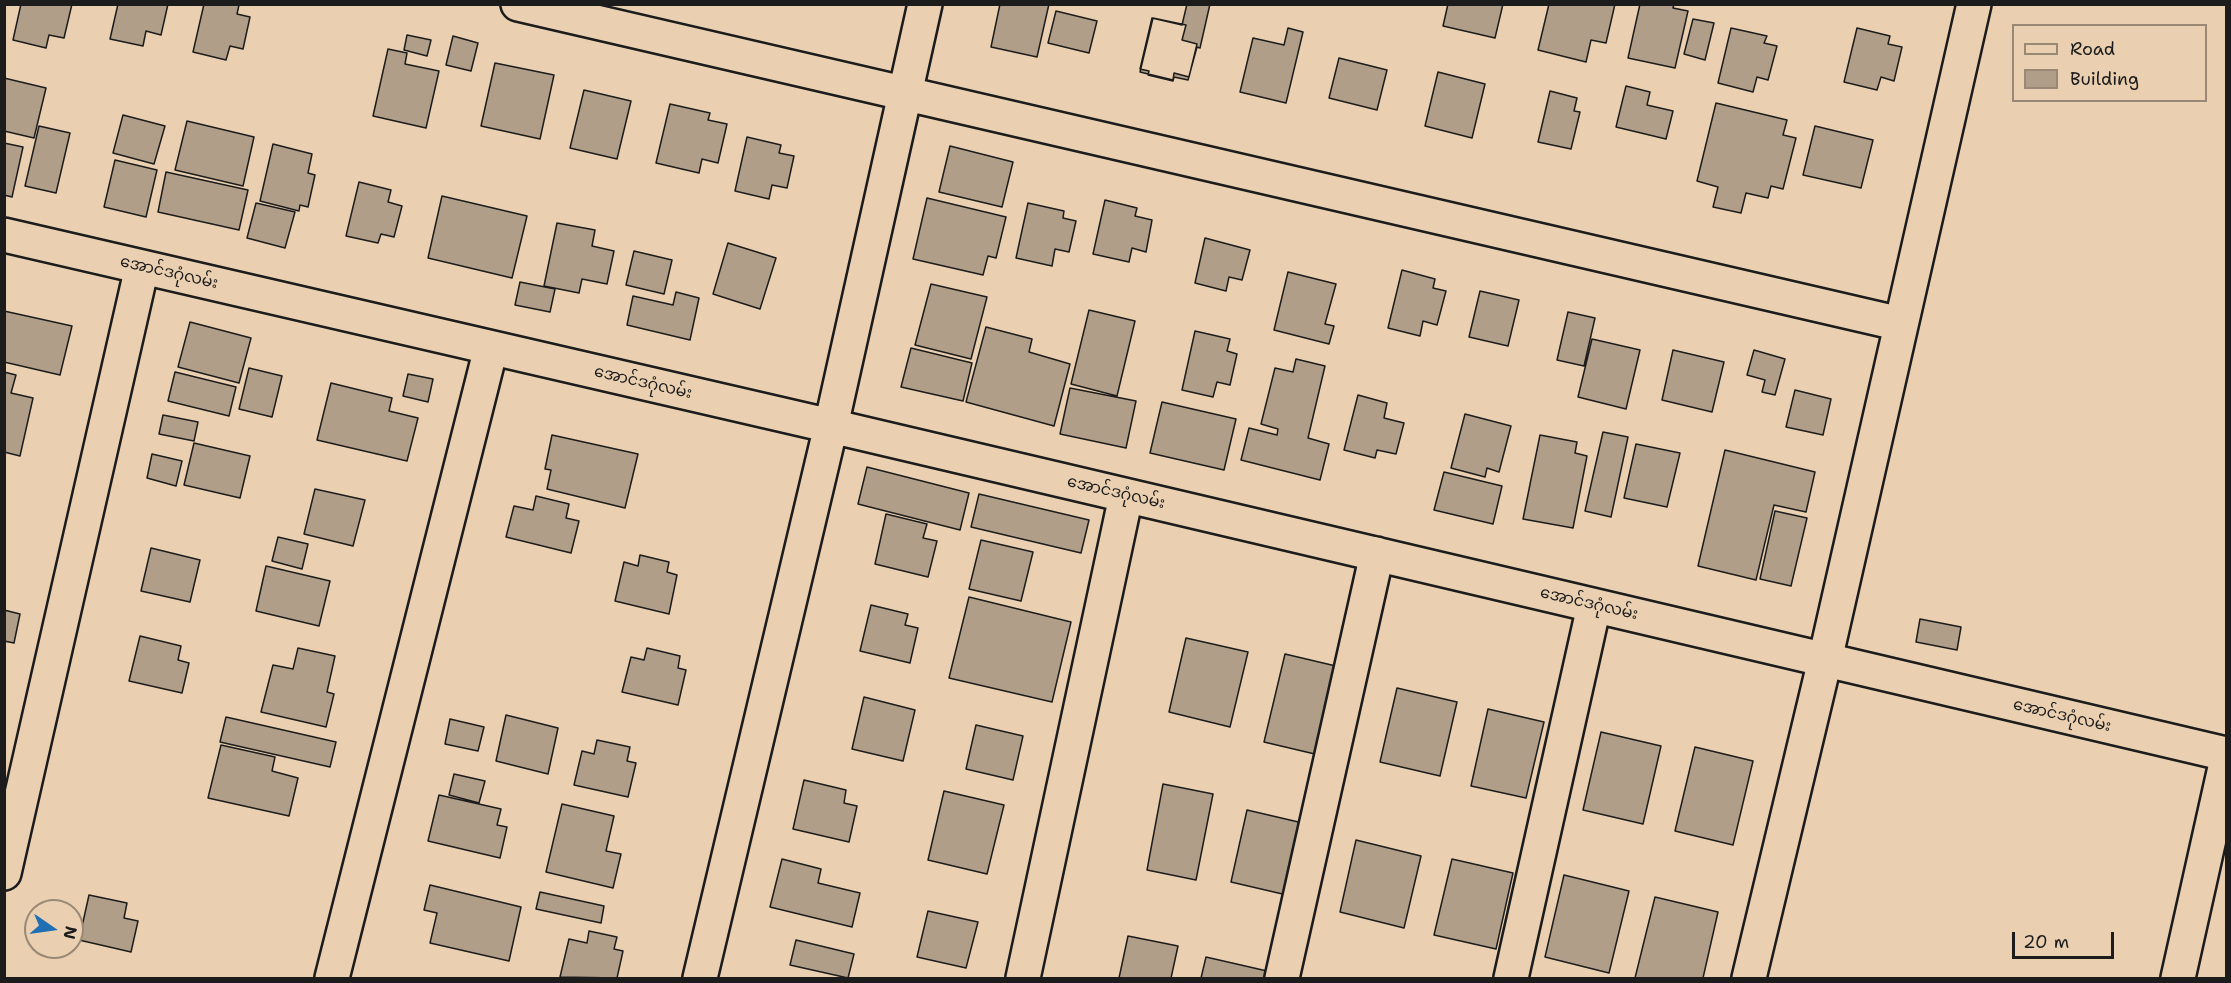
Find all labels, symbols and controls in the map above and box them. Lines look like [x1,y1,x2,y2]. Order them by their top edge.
legend [2012,24,2207,102]
text: Road [2070,37,2115,61]
text: Building [2070,67,2139,91]
street label: အောင်ဒဂုံလမ်း [118,252,220,294]
street label: အောင်ဒဂုံလမ်း [592,362,694,404]
street label: အောင်ဒဂုံလမ်း [1065,472,1167,514]
street label: အောင်ဒဂုံလမ်း [1538,583,1640,625]
street label: အောင်ဒဂုံလမ်း [2011,695,2113,737]
north arrow [24,899,84,959]
scale bar [2015,920,2117,958]
text: N [58,924,82,941]
text: 20 m [2023,930,2069,954]

